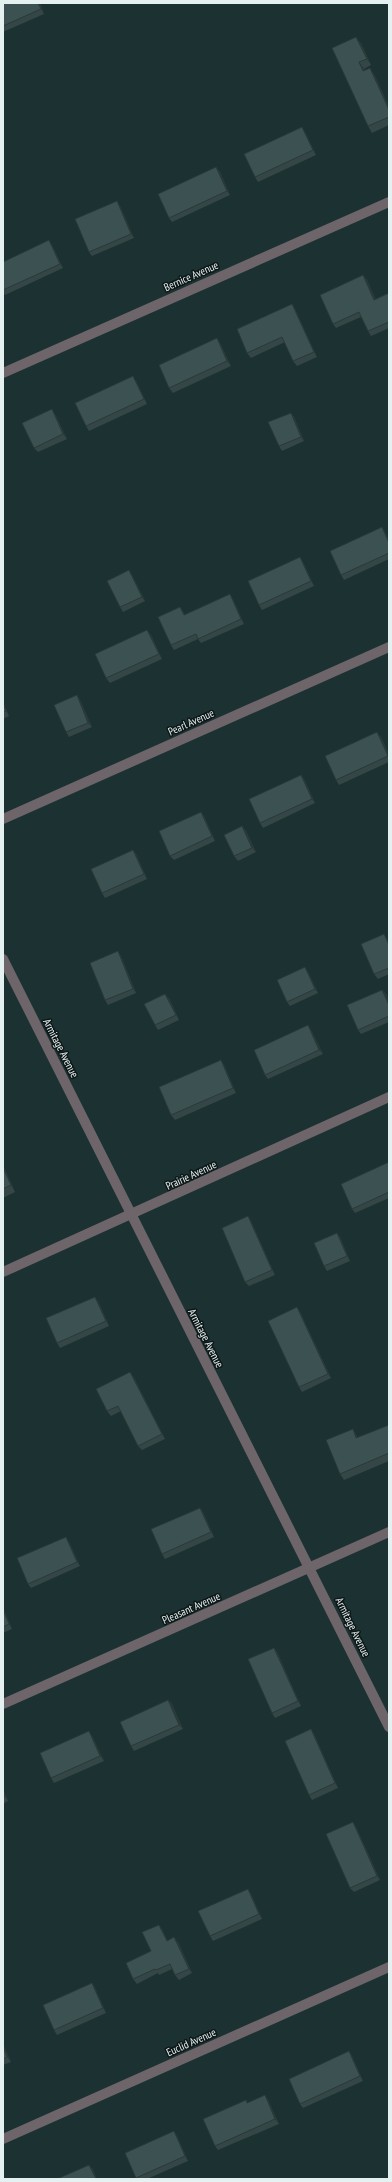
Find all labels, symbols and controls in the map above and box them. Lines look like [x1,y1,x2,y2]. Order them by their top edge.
street label: Bernice Avenue [162,258,221,294]
street label: Pearl Avenue [166,705,217,738]
street label: Armitage Avenue [40,1016,82,1080]
street label: Prairie Avenue [163,1157,219,1193]
street label: Armitage Avenue [185,1306,227,1370]
street label: Pleasant Avenue [160,1589,223,1627]
street label: Armitage Avenue [333,1595,374,1659]
street label: Euclid Avenue [164,2025,218,2059]

